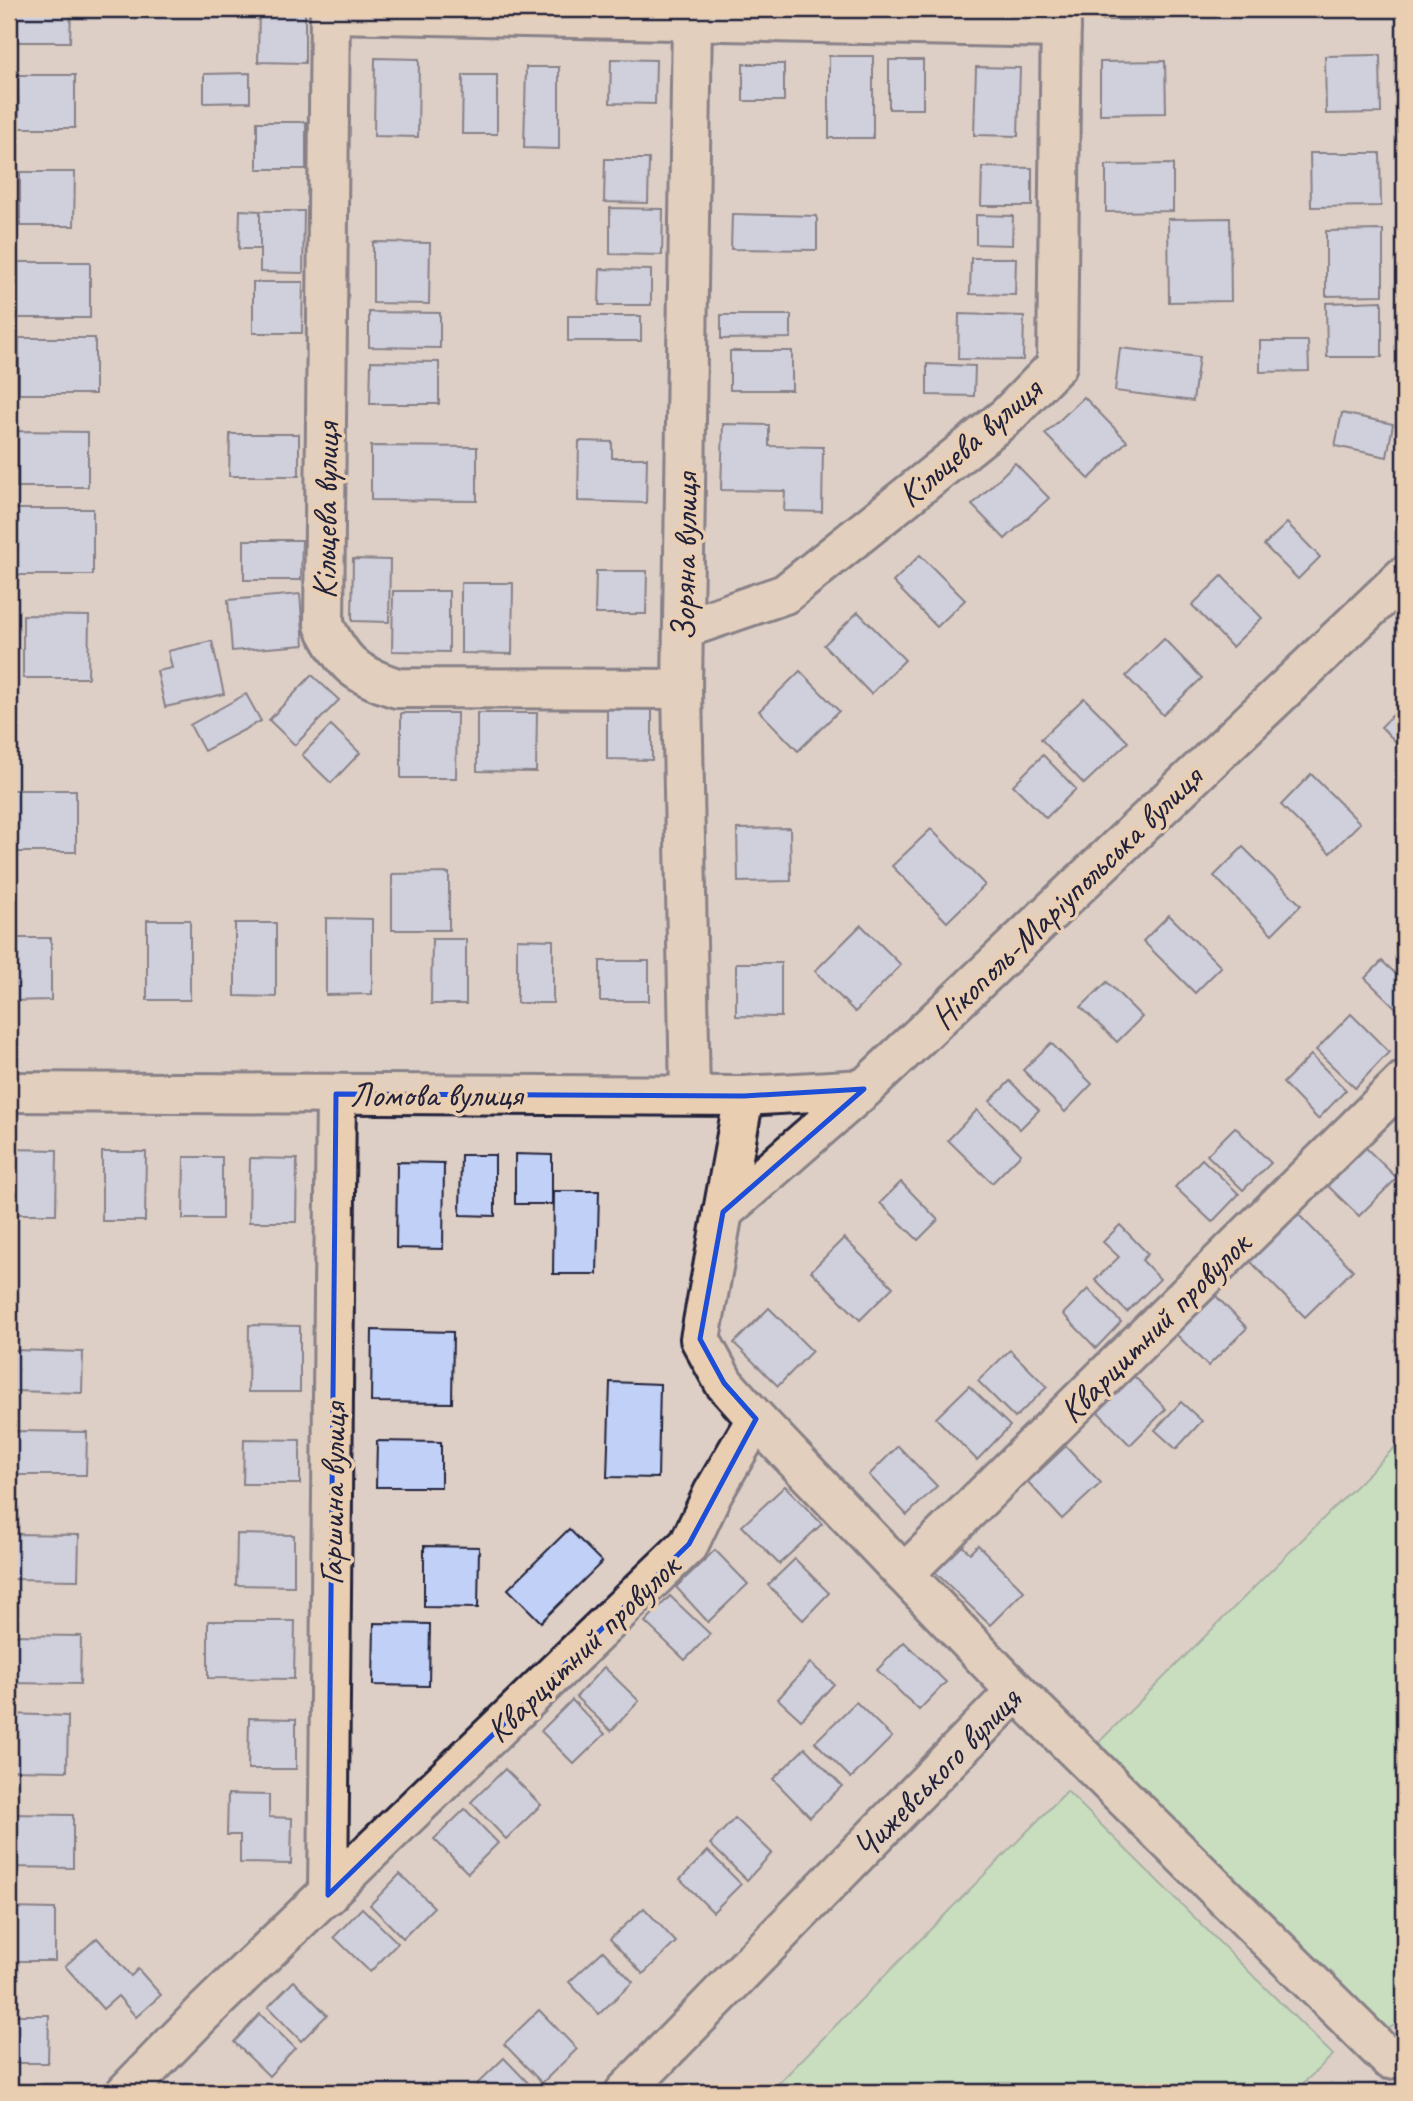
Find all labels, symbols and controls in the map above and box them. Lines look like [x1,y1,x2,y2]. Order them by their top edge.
street label: Кільцева вулиця [888,366,1052,517]
street label: Кільцева вулиця [301,420,350,600]
street label: Зоряна вулиця [661,470,709,641]
street label: Нікополь-Маріупольська вулиця [921,754,1214,1039]
street label: Ломова вулиця [350,1072,525,1117]
street label: Кварцитний провулок [1049,1220,1262,1433]
street label: Гаршина вулиця [308,1399,357,1586]
street label: Кварцитний провулок [476,1542,691,1752]
street label: Чижевського вулиця [843,1676,1032,1869]

